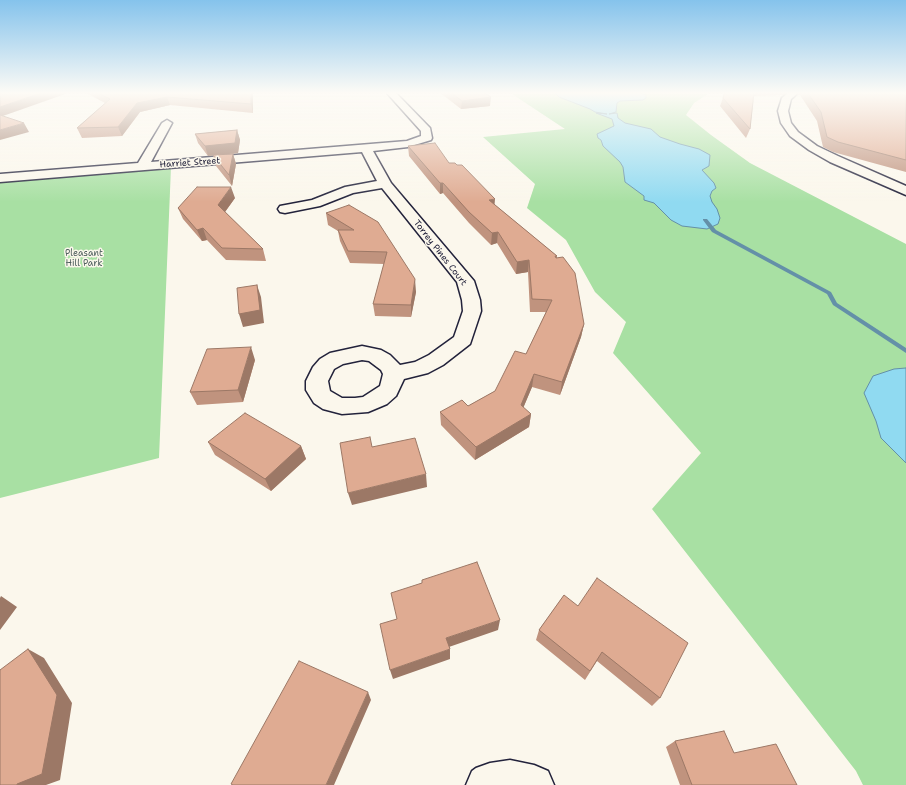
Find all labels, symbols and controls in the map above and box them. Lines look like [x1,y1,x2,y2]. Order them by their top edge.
street label: Harriet Street [159,155,221,171]
street label: Torrey Pines Court [411,218,469,288]
park label: Pleasant Hill Park [65,249,103,270]

